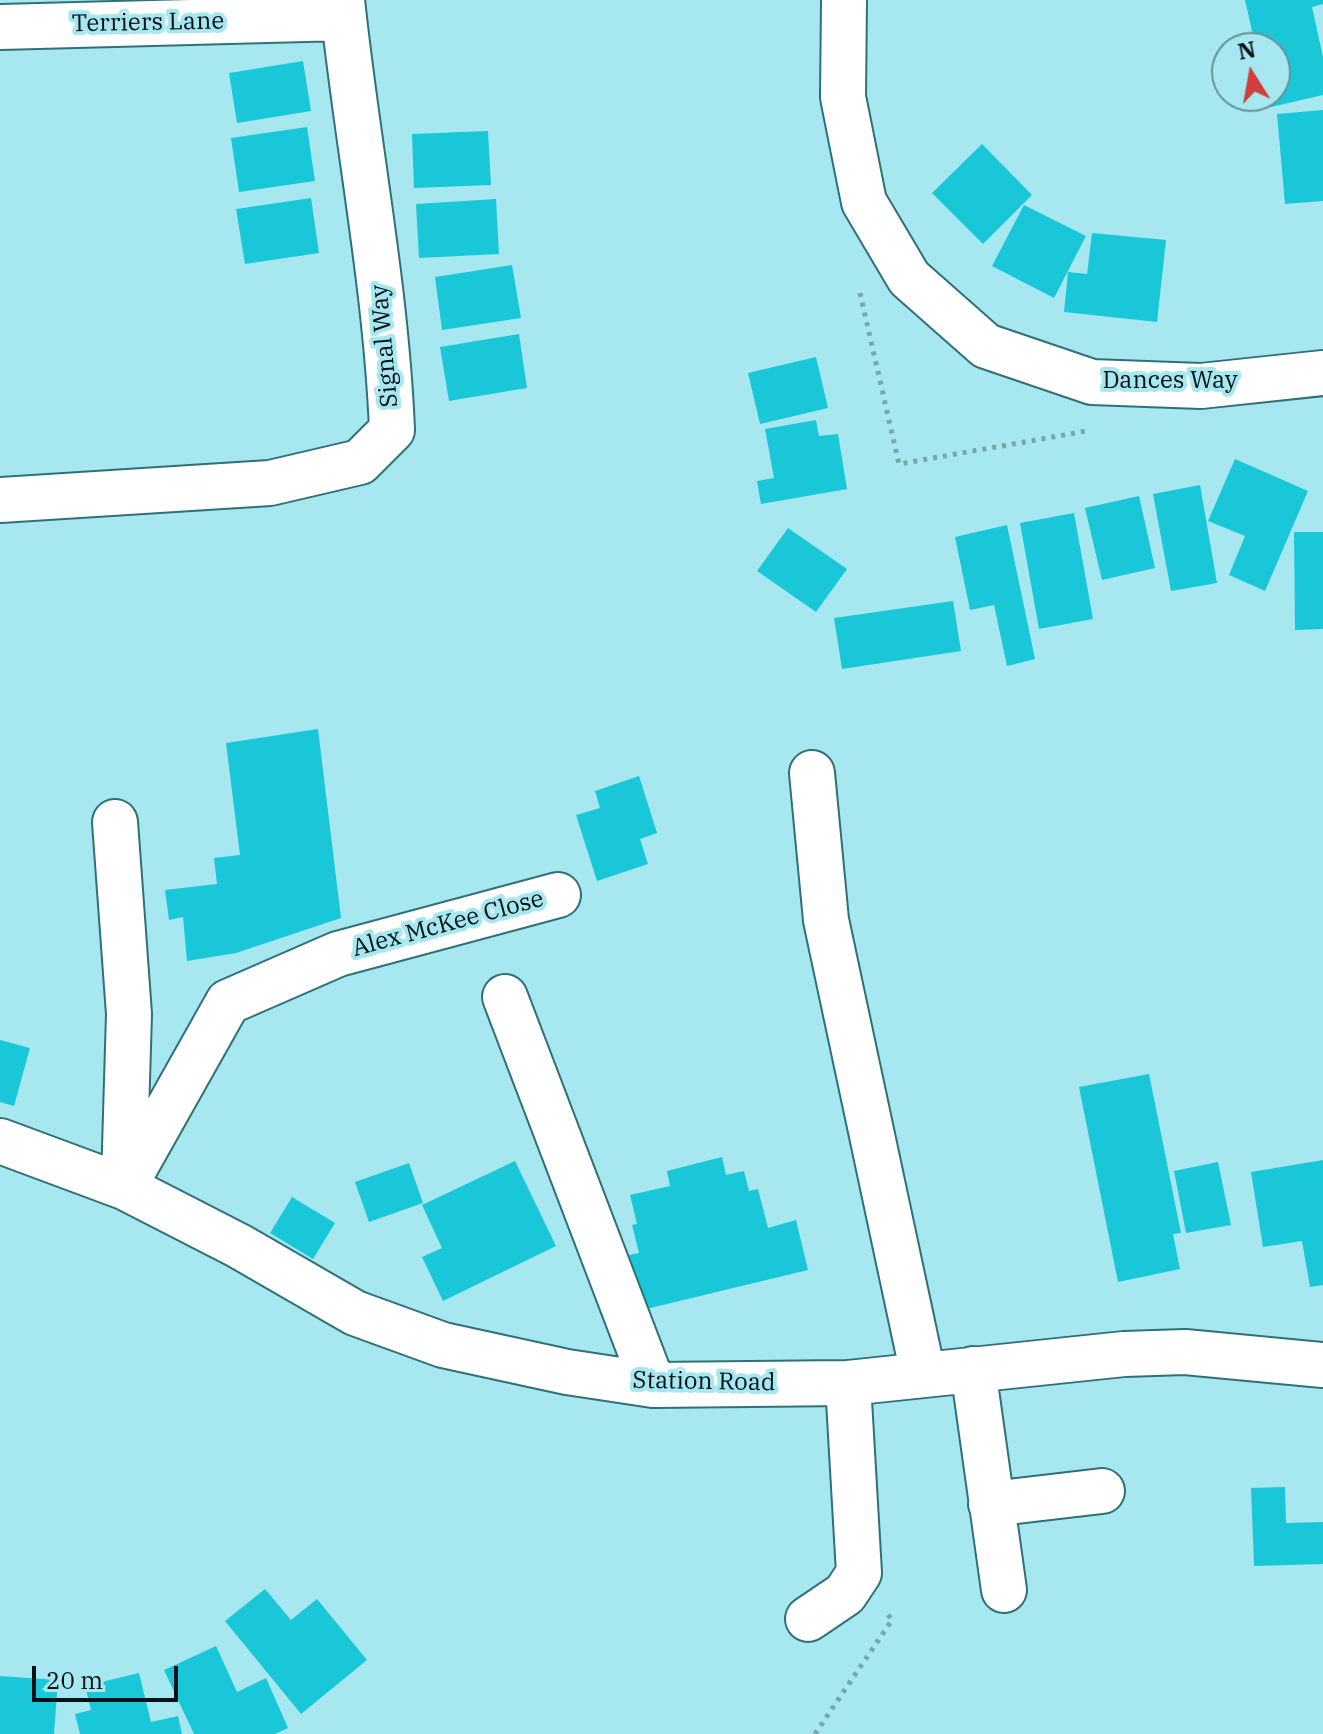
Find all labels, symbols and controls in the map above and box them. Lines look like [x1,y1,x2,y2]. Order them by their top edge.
street label: Terriers Lane [71,7,225,39]
north arrow [1211,32,1291,112]
text: N [1235,34,1258,66]
street label: Signal Way [365,283,405,409]
street label: Dances Way [1102,367,1238,395]
street label: Alex McKee Close [349,885,547,963]
street label: Station Road [632,1366,776,1398]
scale bar [36,1650,182,1700]
text: 20 m [46,1664,103,1696]

